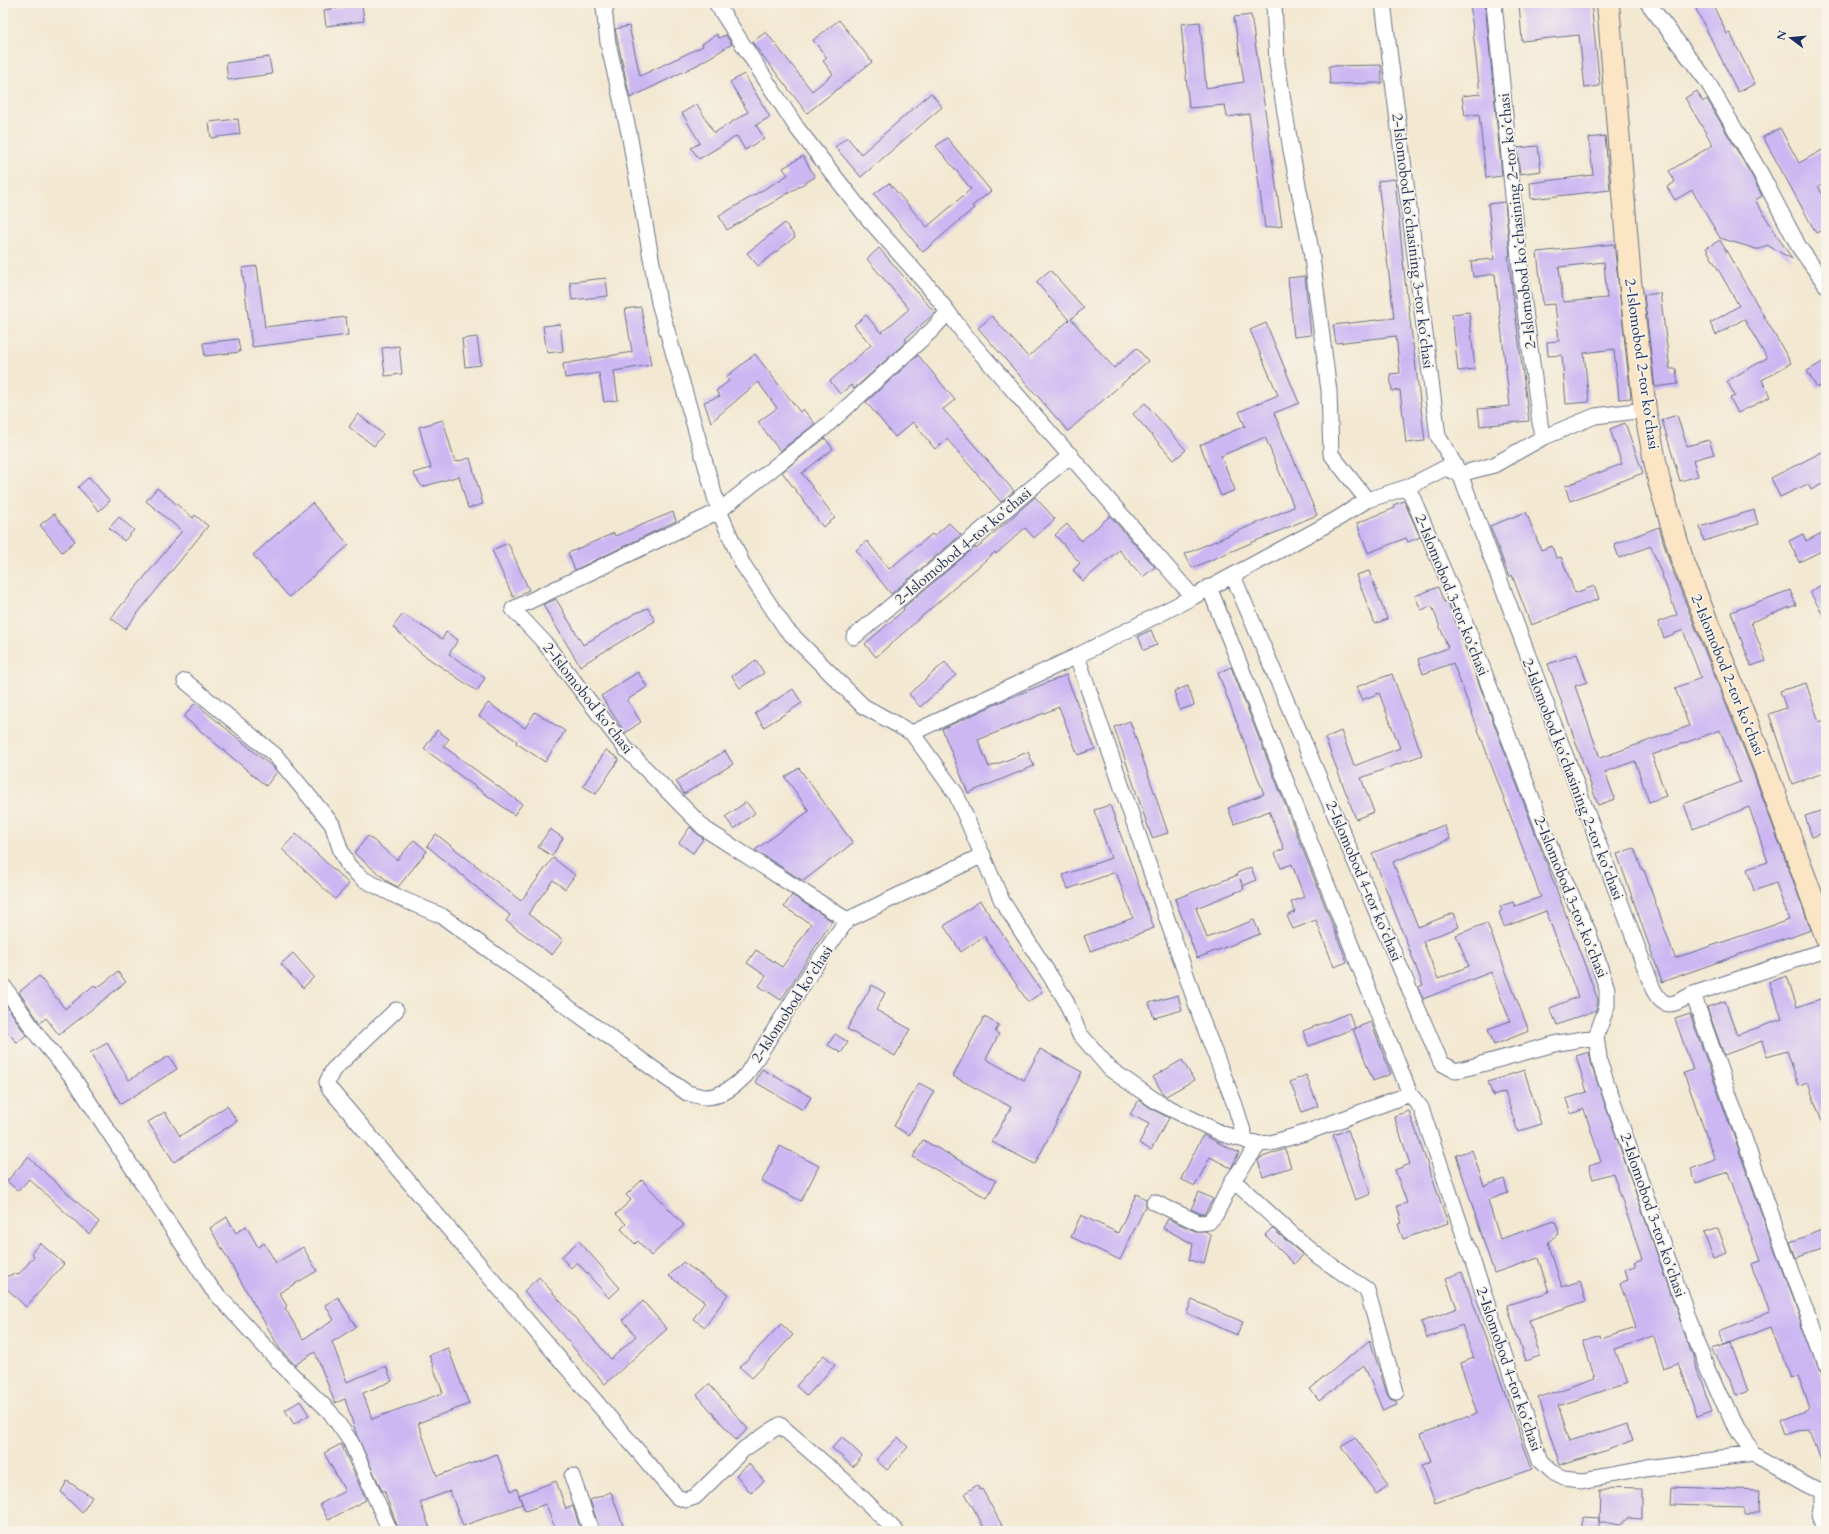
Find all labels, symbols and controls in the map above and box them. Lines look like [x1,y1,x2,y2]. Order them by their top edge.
north arrow [1771,18,1811,58]
text: N [1773,28,1791,42]
street label: 2-Islomobod koʻchasining 2-tor koʻchasi [1494,92,1540,350]
street label: 2-Islomobod koʻchasining 3-tor koʻchasi [1387,112,1439,370]
street label: 2-Islomobod 2-tor koʻchasi [1620,277,1664,451]
street label: 2-Islomobod 4-tor koʻchasi [890,483,1036,609]
street label: 2-Islomobod 3-tor koʻchasi [1410,511,1494,679]
street label: 2-Islomobod 2-tor koʻchasi [1686,591,1770,759]
street label: 2-Islomobod koʻchasi [538,638,638,758]
street label: 2-Islomobod koʻchasining 2-tor koʻchasi [1518,655,1628,903]
street label: 2-Islomobod 4-tor koʻchasi [1321,798,1407,964]
street label: 2-Islomobod 3-tor koʻchasi [1529,813,1613,981]
street label: 2-Islomobod koʻchasi [747,941,837,1067]
street label: 2-Islomobod 3-tor koʻchasi [1615,1130,1691,1300]
street label: 2-Islomobod 4-tor koʻchasi [1471,1284,1547,1454]

